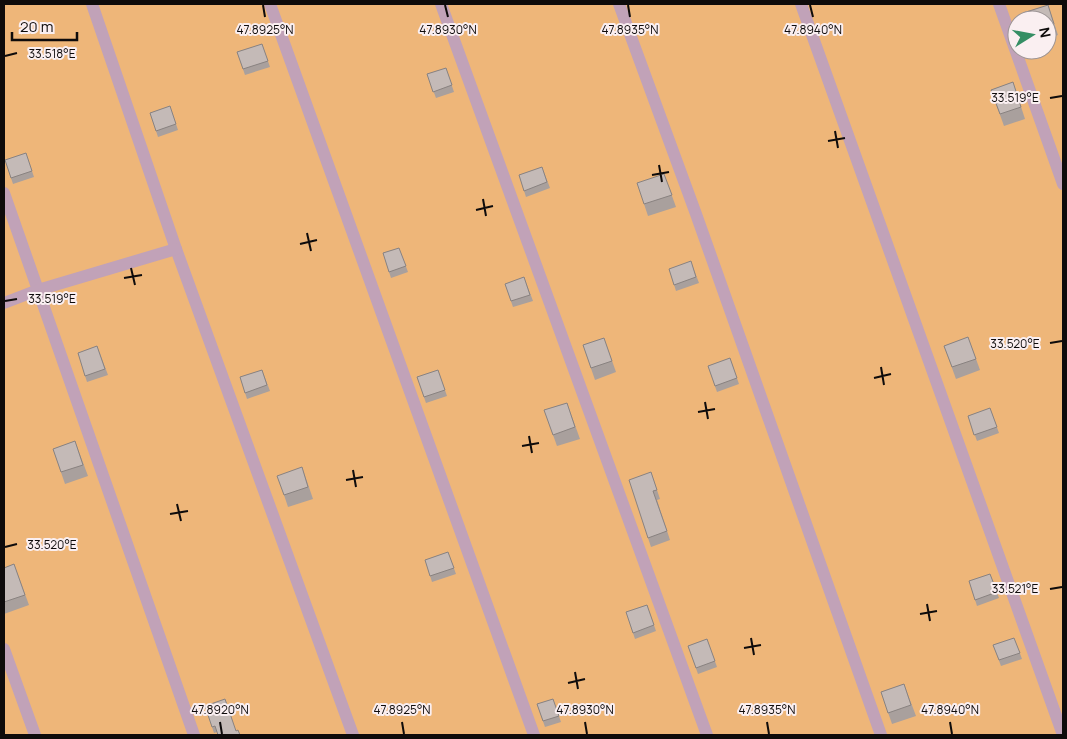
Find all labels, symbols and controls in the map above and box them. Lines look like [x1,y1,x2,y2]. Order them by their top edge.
scale bar [12,10,78,42]
north arrow [1007,10,1057,60]
text: 20 m [20,16,53,37]
text: 47.8925°N [236,21,294,38]
text: 47.8930°N [419,21,477,38]
text: 47.8935°N [602,21,658,38]
text: 47.8940°N [784,21,842,38]
text: N [1035,26,1056,39]
text: 33.518°E [28,45,76,62]
text: 33.519°E [991,89,1039,106]
text: 33.519°E [28,290,76,307]
text: 33.520°E [990,335,1040,352]
text: 33.520°E [27,536,77,553]
text: 33.521°E [992,580,1038,597]
text: 47.8920°N [191,701,249,718]
text: 47.8925°N [373,701,431,718]
text: 47.8930°N [556,701,614,718]
text: 47.8935°N [739,701,795,718]
text: 47.8940°N [921,701,979,718]

